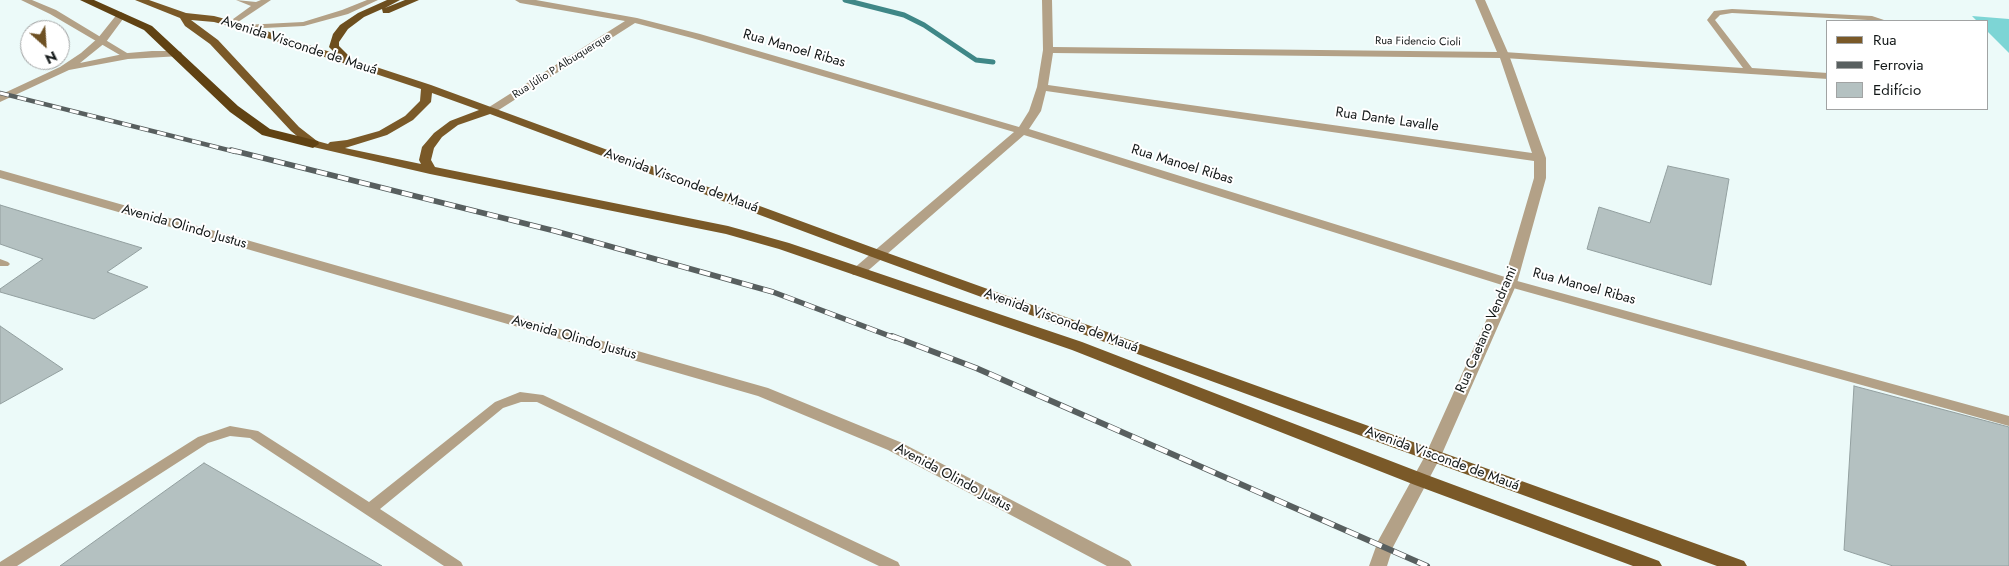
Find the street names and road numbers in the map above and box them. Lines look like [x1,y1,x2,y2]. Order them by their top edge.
street label: Avenida Visconde de Mauá [219,13,379,79]
street label: Rua Manoel Ribas [741,26,847,72]
street label: Rua Júlio P Albuquerque [510,30,614,102]
street label: Rua Fidencio Cioli [1375,35,1461,49]
street label: Rua Dante Lavalle [1334,104,1440,136]
street label: Rua Manoel Ribas [1129,142,1235,188]
street label: Avenida Visconde de Mauá [602,145,760,217]
street label: Avenida Olindo Justus [119,201,249,253]
street label: Rua Caetano Vendrami [1453,264,1521,396]
street label: Rua Manoel Ribas [1531,265,1637,309]
street label: Avenida Visconde de Mauá [982,285,1140,357]
street label: Avenida Olindo Justus [509,312,639,364]
street label: Avenida Visconde de Mauá [1363,423,1521,495]
street label: Avenida Olindo Justus [892,440,1014,516]

